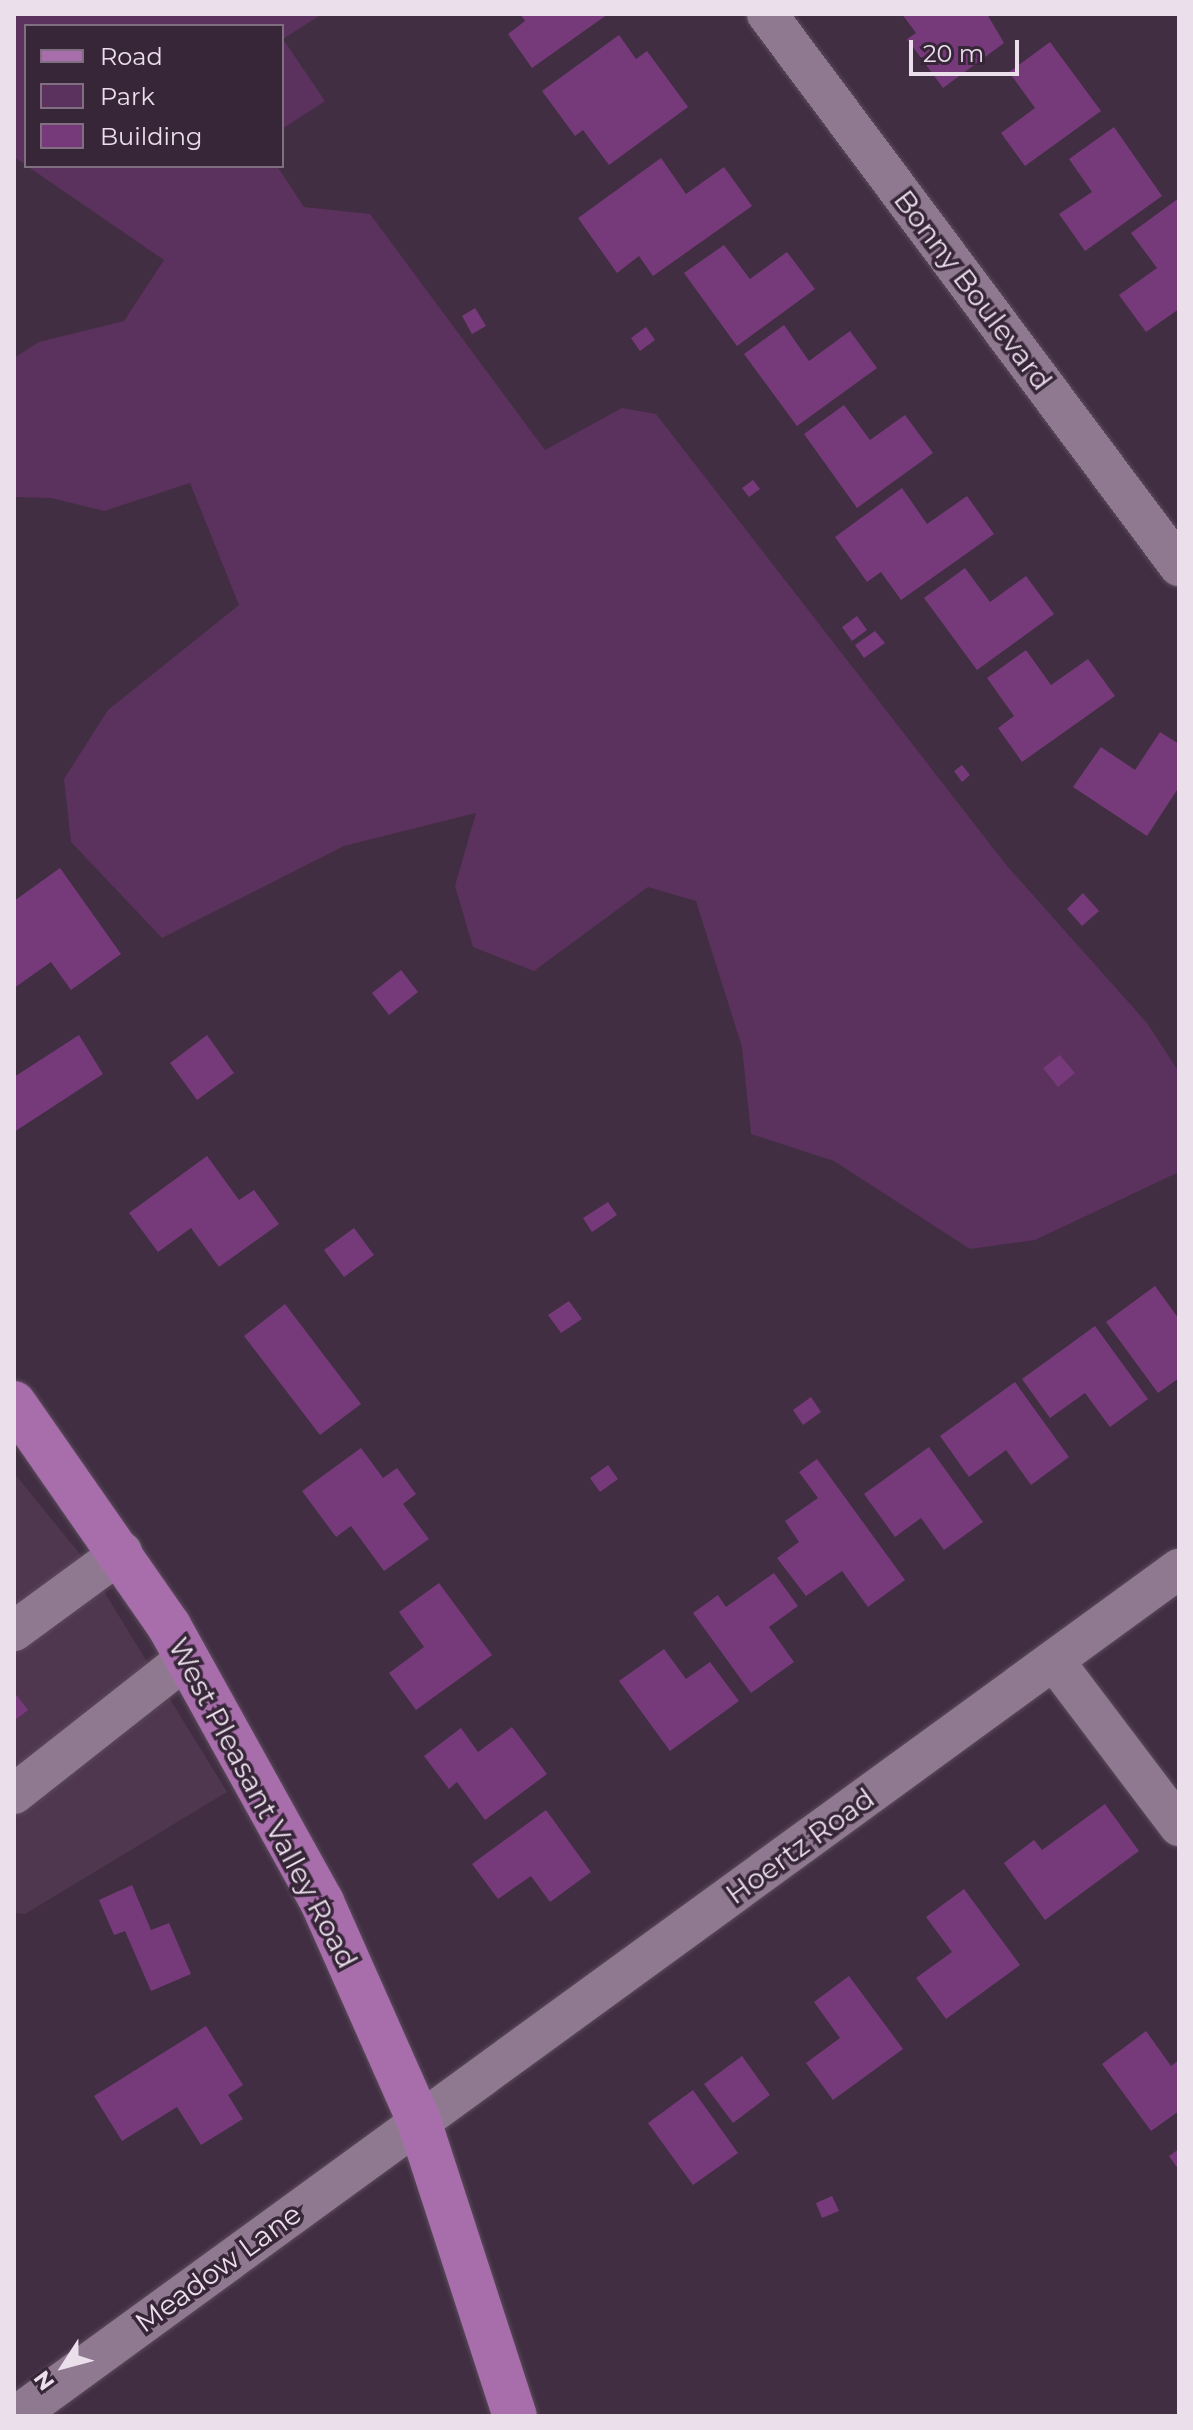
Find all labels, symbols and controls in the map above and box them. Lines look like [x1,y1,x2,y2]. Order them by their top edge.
legend [24,24,284,168]
scale bar [913,24,1023,74]
text: 20 m [923,39,984,68]
text: Road [100,42,163,71]
text: Park [100,82,155,111]
text: Building [100,122,203,151]
street label: Bonny Boulevard [887,184,1059,396]
street label: West Pleasant Valley Road [161,1632,365,1974]
street label: Hoertz Road [719,1781,881,1911]
street label: Meadow Lane [129,2197,307,2339]
north arrow [24,2326,104,2406]
text: N [28,2365,60,2396]

